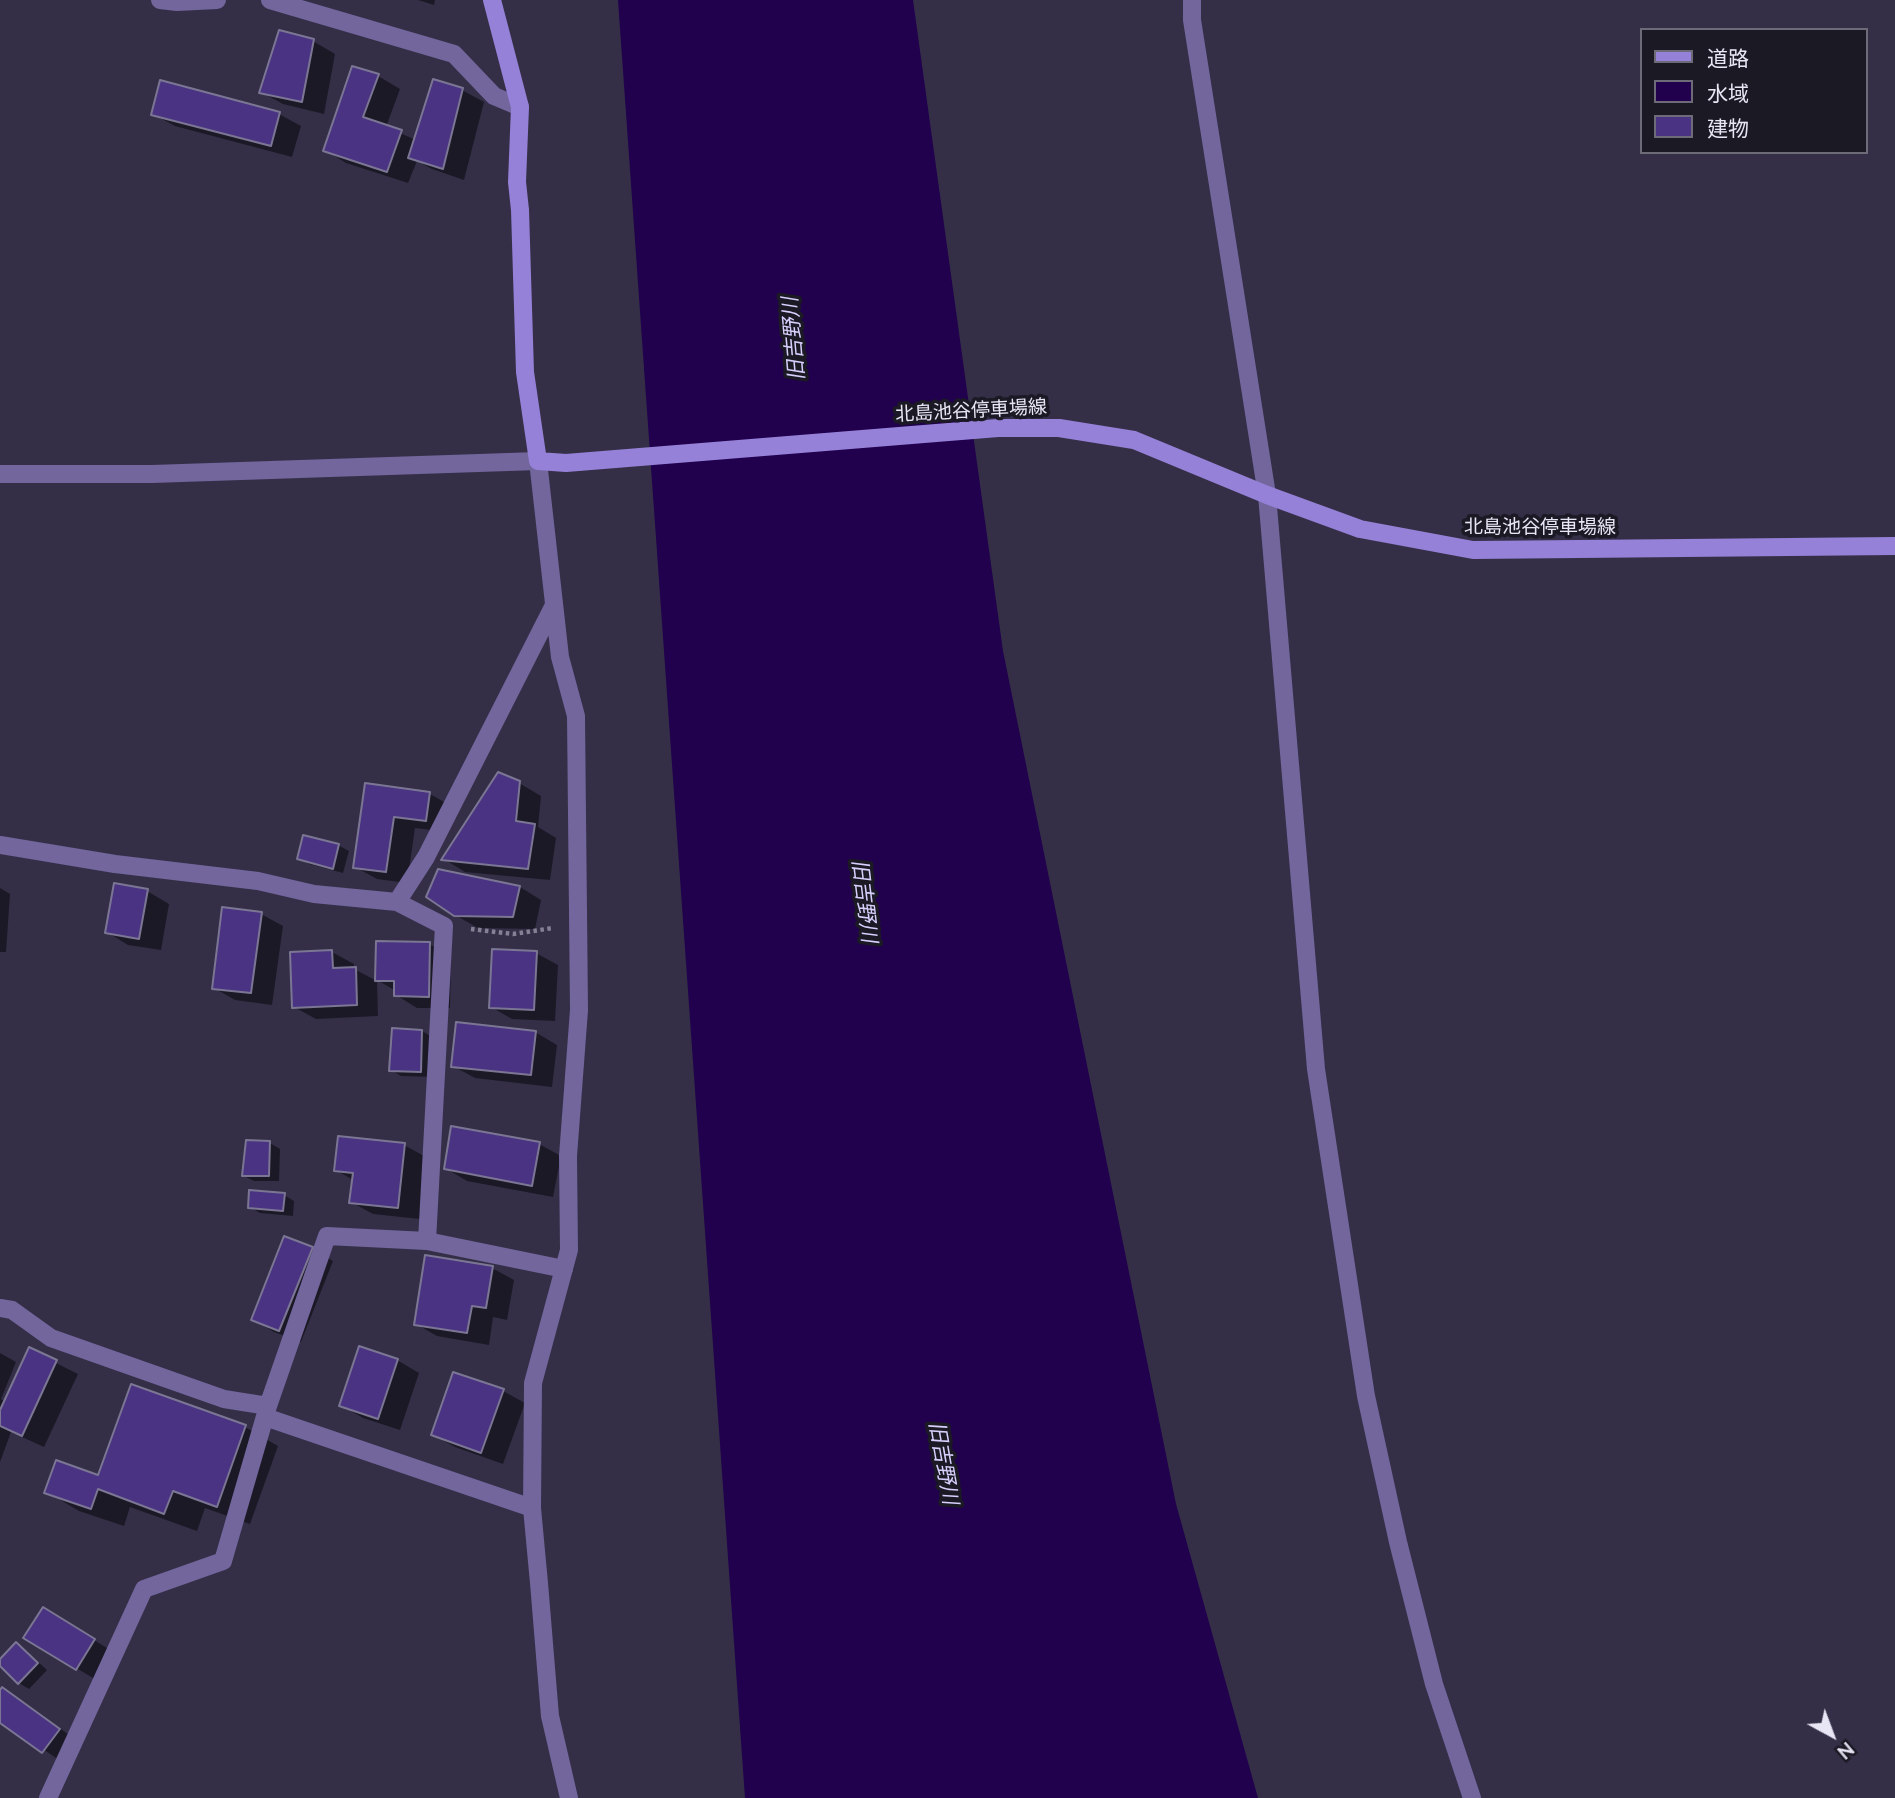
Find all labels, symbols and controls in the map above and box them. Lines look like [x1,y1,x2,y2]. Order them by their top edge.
legend [1640,28,1867,154]
text: 道路 [1707,45,1749,71]
text: 水域 [1707,80,1749,106]
text: 建物 [1707,115,1749,141]
water label: 旧吉野川 [778,296,810,382]
street label: 北島池谷停車場線 [895,396,1047,426]
street label: 北島池谷停車場線 [1464,516,1616,538]
water label: 旧吉野川 [846,858,882,944]
water label: 旧吉野川 [923,1419,963,1507]
north arrow [1797,1700,1867,1770]
text: N [1832,1737,1859,1765]

